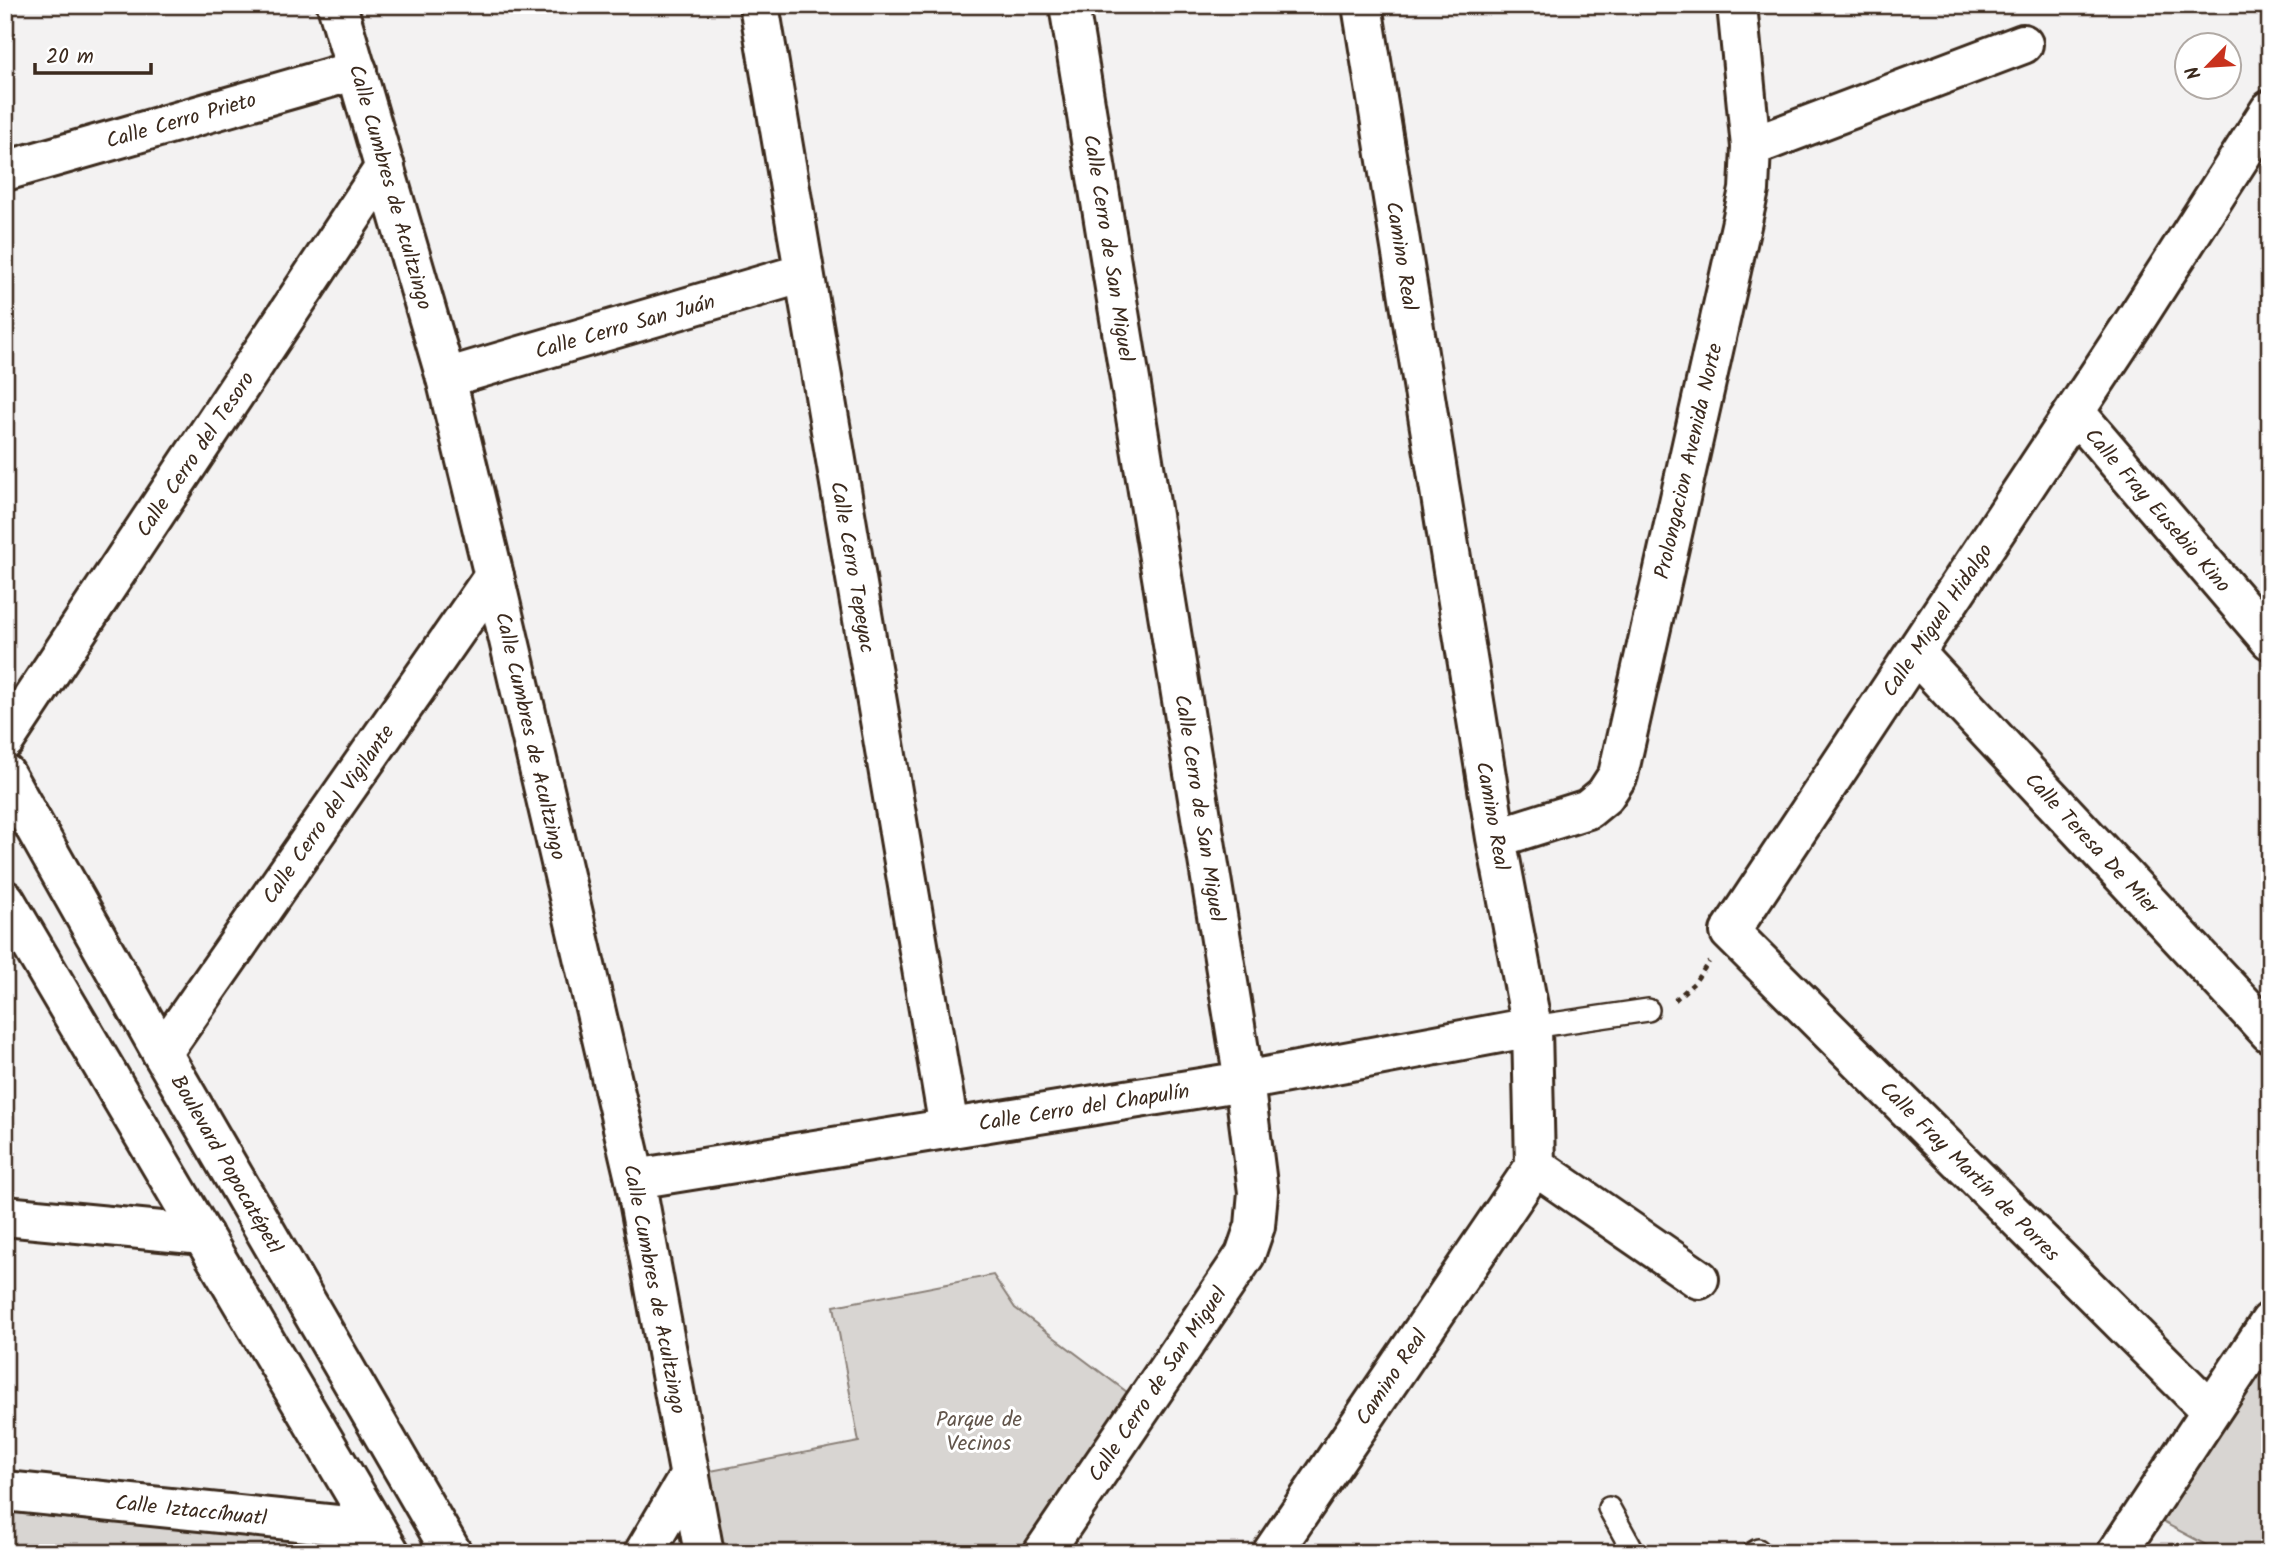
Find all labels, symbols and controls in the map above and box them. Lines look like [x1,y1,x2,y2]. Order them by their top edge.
scale bar [35,32,150,76]
north arrow [2174,32,2244,102]
text: 20 m [46,41,94,74]
street label: Calle Cumbres de Acultzingo [339,61,440,314]
text: N [2178,61,2211,84]
street label: Calle Cerro Prieto [102,84,260,159]
street label: Calle Cerro de San Miguel [1073,132,1142,364]
street label: Camino Real [1376,199,1425,313]
street label: Calle Cerro San Juán [531,286,719,369]
street label: Prolongacion Avenida Norte [1646,340,1733,583]
street label: Calle Cerro del Tesoro [128,365,264,544]
street label: Calle Fray Eusebio Kino [2076,421,2238,601]
street label: Calle Cerro Tepeyac [820,479,883,656]
street label: Calle Miguel Hidalgo [1874,537,2002,704]
street label: Calle Cumbres de Acultzingo [485,609,574,864]
street label: Calle Cerro de San Miguel [1164,692,1233,924]
street label: Calle Cerro del Vigilante [255,718,404,912]
street label: Camino Real [1466,759,1517,873]
street label: Calle Teresa De Mier [2016,765,2167,923]
street label: Boulevard Popocatépetl [161,1069,290,1260]
street label: Calle Fray Martín de Porres [1871,1074,2067,1270]
street label: Calle Cerro del Chapulín [976,1076,1192,1141]
street label: Calle Cumbres de Acultzingo [613,1162,694,1417]
street label: Calle Cerro de San Miguel [1080,1280,1236,1489]
street label: Camino Real [1348,1323,1437,1433]
park label: Parque de Vecinos [936,1404,1023,1461]
street label: Calle Iztaccíhuatl [113,1487,268,1536]

